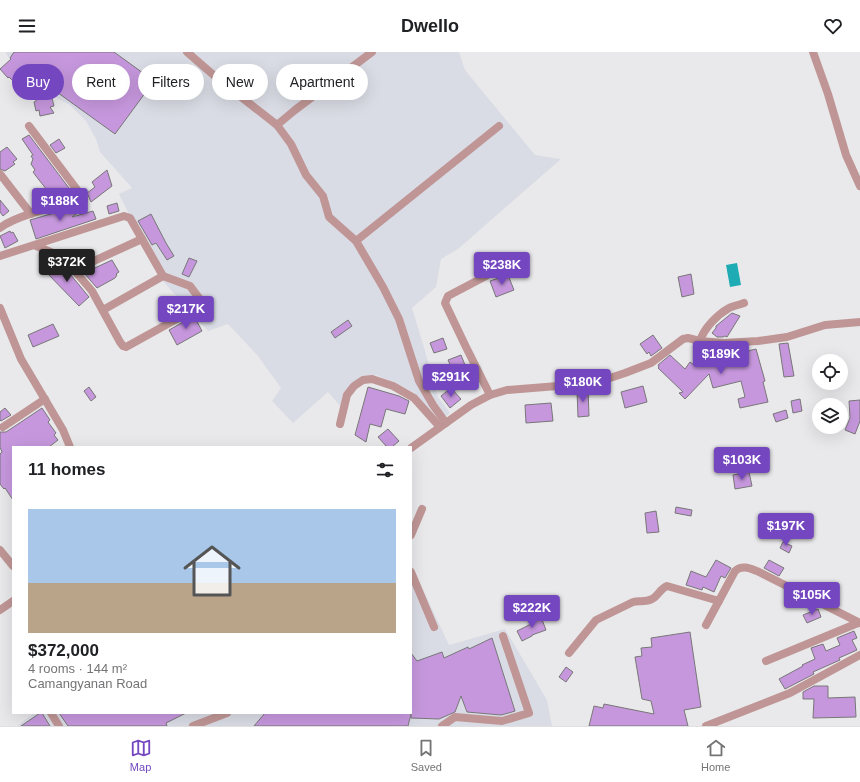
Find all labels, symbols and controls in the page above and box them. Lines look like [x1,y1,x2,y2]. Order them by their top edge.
icon: menu [16,15,38,37]
icon: heart [822,15,844,37]
text: Dwello [401,16,459,36]
chip: Buy [12,64,64,100]
chip: Rent [72,64,130,100]
chip: Filters [138,64,204,100]
chip: New [212,64,268,100]
chip: Apartment [276,64,368,100]
pin: $188K [32,188,88,222]
text: $188K [41,193,79,208]
pin: $372K [39,249,95,283]
pin: $238K [474,252,530,286]
text: $372K [48,254,86,269]
text: $238K [483,257,521,272]
pin: $217K [158,296,214,330]
text: $217K [167,301,205,316]
pin: $189K [693,341,749,375]
text: $189K [702,346,740,361]
map controls [812,354,848,434]
button: locate [812,354,848,390]
pin: $291K [423,364,479,398]
text: $291K [432,369,470,384]
pin: $180K [555,369,611,403]
text: $180K [564,374,602,389]
button: layers [812,398,848,434]
pin: $103K [714,447,770,481]
text: $103K [723,452,761,467]
icon: filters [374,459,396,481]
text: 11 homes [28,460,106,479]
pin: $197K [758,513,814,547]
text: $197K [767,518,805,533]
icon: home [176,535,248,607]
pin: $105K [784,582,840,616]
text: $105K [793,587,831,602]
pin: $222K [504,595,560,629]
text: $222K [513,600,551,615]
text: $372,000 [28,641,99,660]
text: 4 rooms · 144 m² [28,661,127,676]
text: Camangyanan Road [28,676,147,691]
tab: Map [130,737,152,773]
tab: Saved [411,737,442,773]
tab: Home [701,737,730,773]

